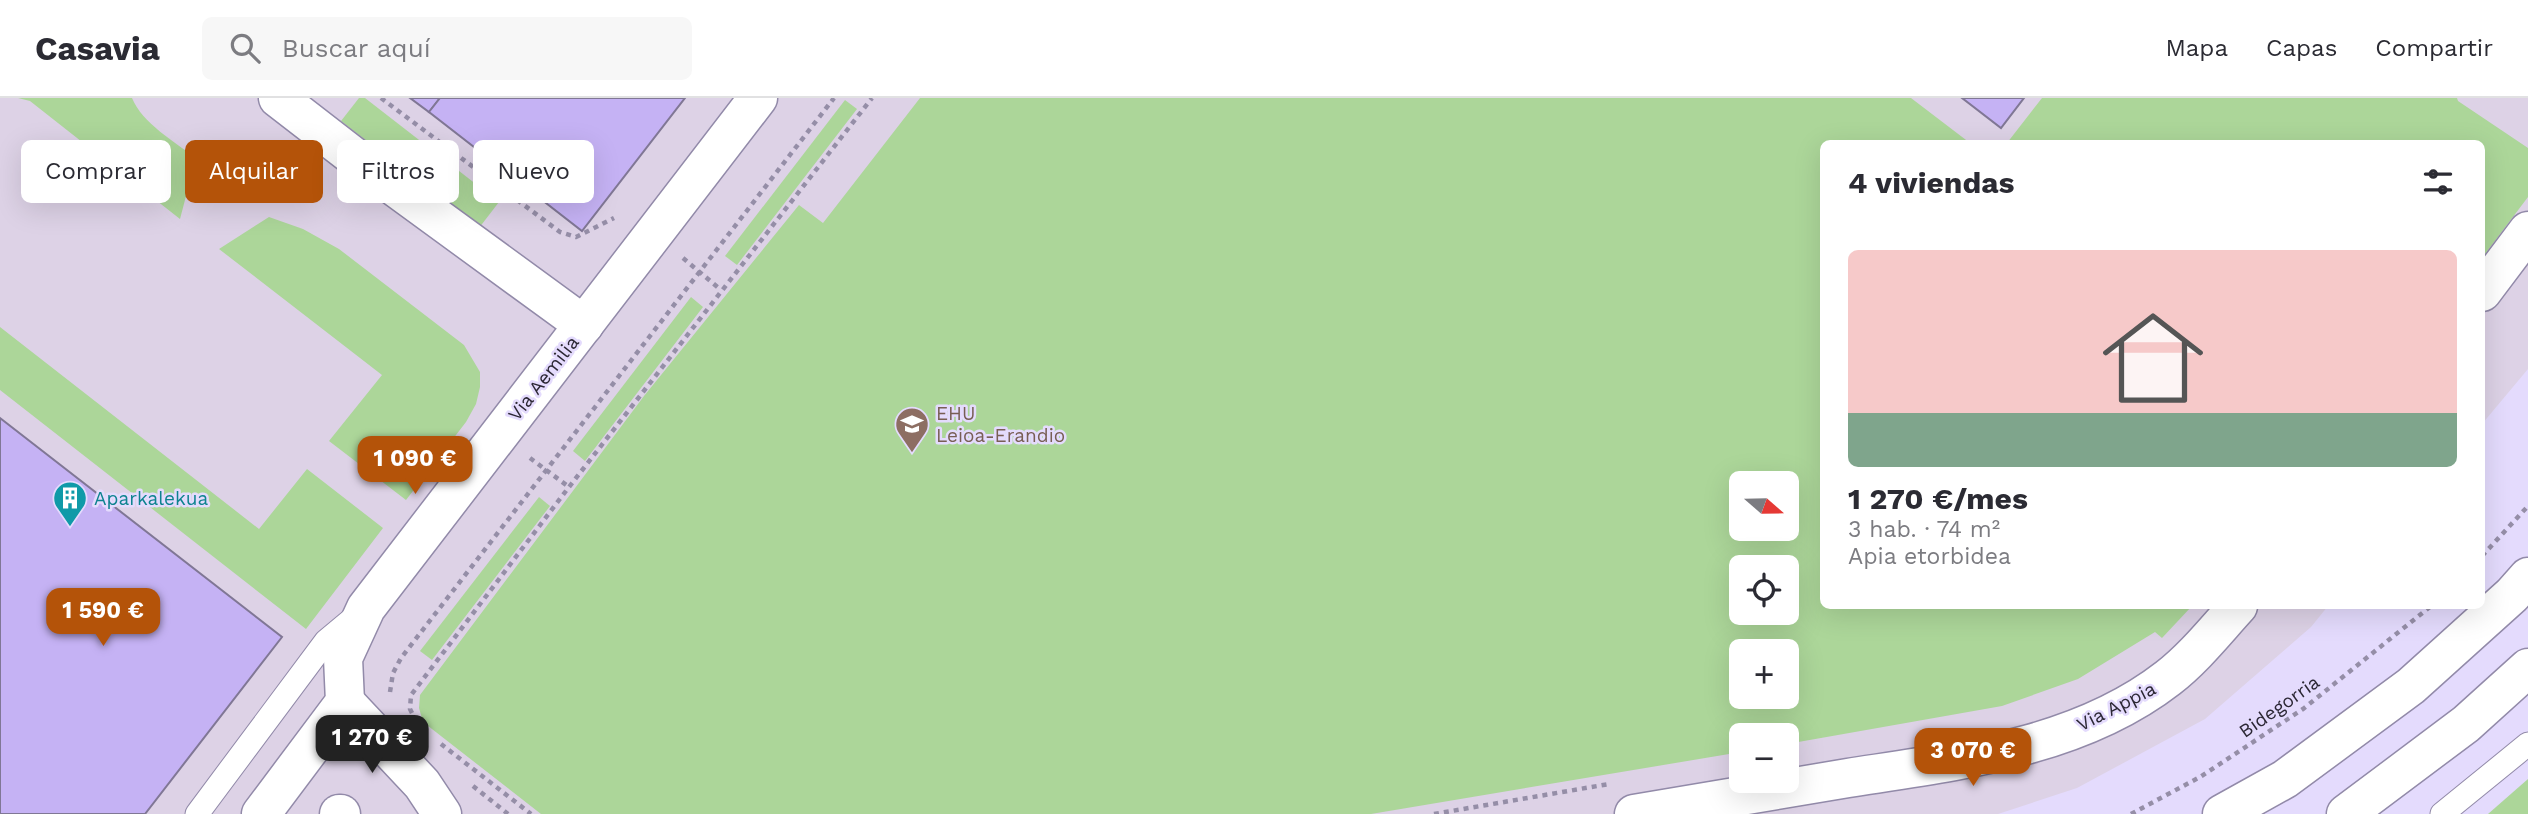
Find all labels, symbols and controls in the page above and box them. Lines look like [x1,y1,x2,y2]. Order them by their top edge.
search box [202,17,692,80]
text: Casavia [35,29,160,68]
icon: search [226,29,264,67]
text: Buscar aquí [282,33,431,63]
text: Mapa [2165,34,2228,62]
text: Capas [2266,34,2337,62]
text: Compartir [2375,34,2493,62]
chip: Comprar [21,140,171,203]
chip: Alquilar [185,140,323,203]
chip: Filtros [337,140,459,203]
chip: Nuevo [473,140,594,203]
icon: filters [2419,163,2457,201]
text: 4 viviendas [1848,165,2015,200]
icon: home [2090,295,2216,421]
street label: Via Aemilia [503,331,584,425]
place label: EHU Leioa-Erandio [936,402,1065,447]
school or university icon: EHU Leioa-Erandio [893,405,931,454]
pin: 1 090 € [350,436,480,496]
text: 1 090 € [373,445,457,472]
north arrow [1729,471,1799,541]
map controls [1729,471,1799,793]
building icon: Aparkalekua [51,479,89,528]
text: 1 270 €/mes [1848,481,2028,516]
place label: Aparkalekua [94,487,209,510]
text: 3 hab. · 74 m² [1848,516,2000,543]
text: Apia etorbidea [1848,543,2011,570]
button: locate [1729,555,1799,625]
pin: 1 590 € [38,588,168,648]
text: 1 590 € [62,597,144,624]
button: + [1729,639,1799,709]
street label: Bidegorria [2235,670,2324,743]
street label: Via Appia [2073,677,2160,736]
pin: 1 270 € [307,716,437,775]
button: − [1729,723,1799,793]
text: 1 270 € [332,724,412,751]
pin: 3 070 € [1908,728,2038,788]
text: 3 070 € [1930,737,2016,764]

